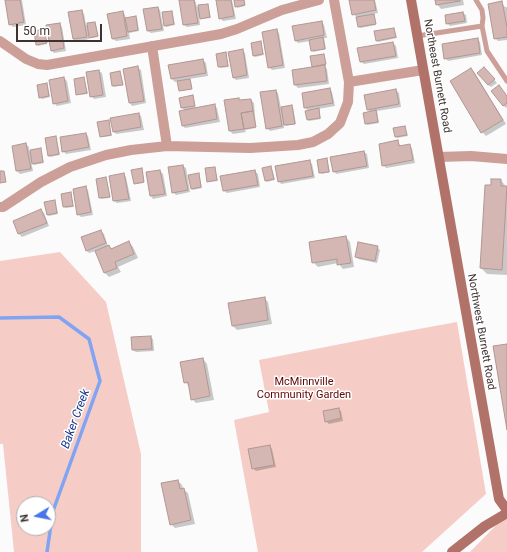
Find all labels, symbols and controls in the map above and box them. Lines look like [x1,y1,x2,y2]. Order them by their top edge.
scale bar [18,16,104,42]
street label: Northeast Burnett Road [420,18,454,134]
text: 50 m [23,24,50,38]
street label: Northwest Burnett Road [464,273,498,391]
park label: McMinnville Community Garden [257,375,351,401]
water label: Baker Creek [59,387,93,451]
north arrow [16,496,56,536]
text: N [18,513,32,523]

